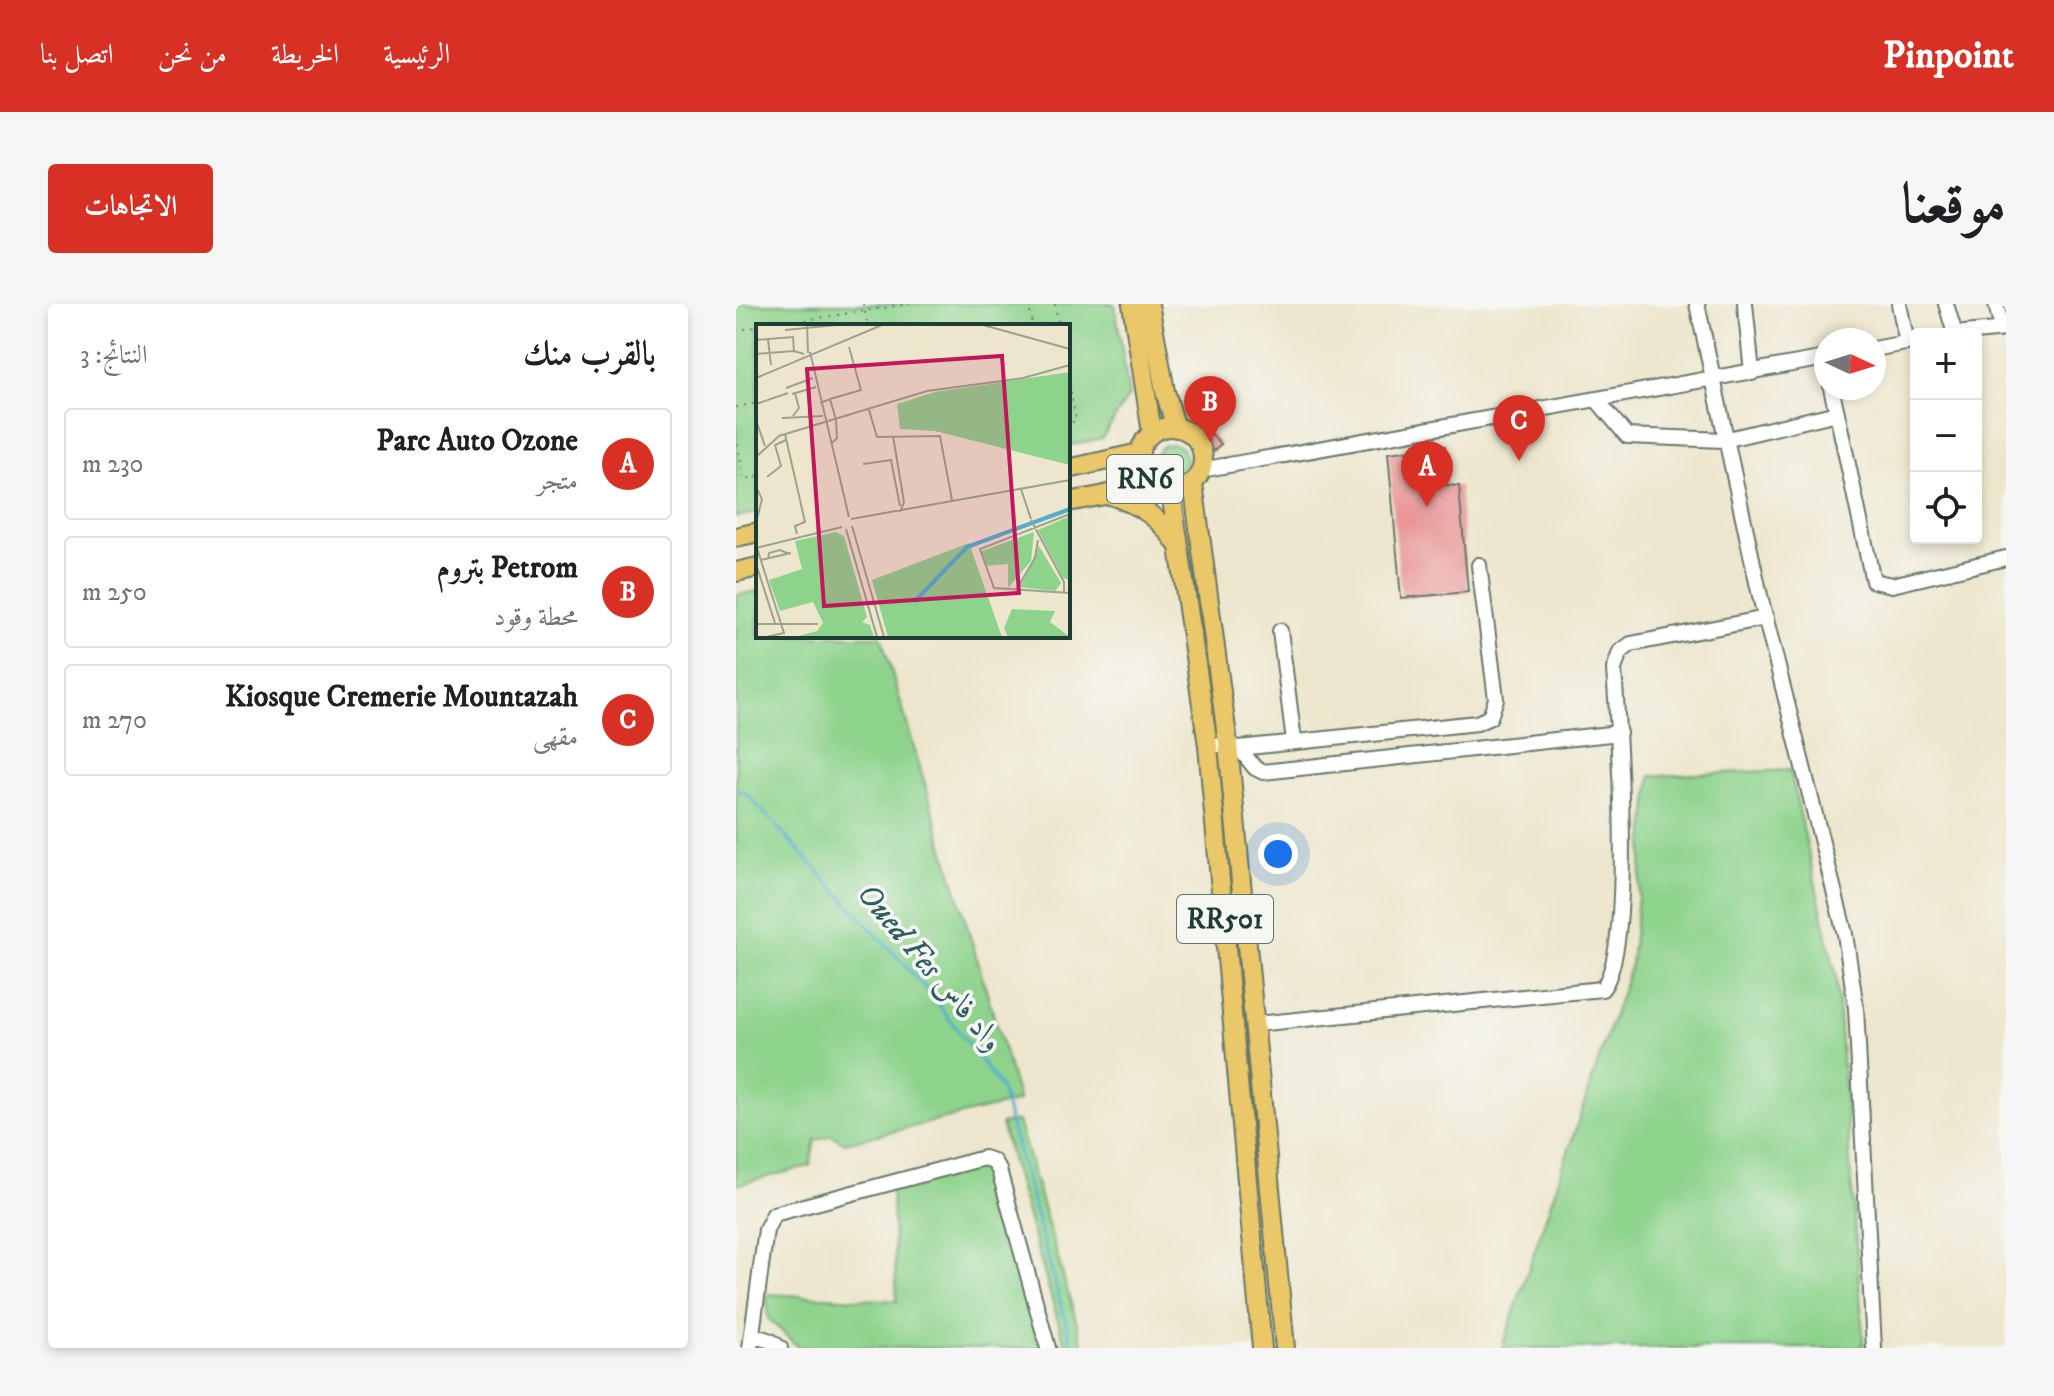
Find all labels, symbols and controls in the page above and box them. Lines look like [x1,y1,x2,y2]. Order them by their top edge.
text: Pinpoint [1883,32,2014,80]
text: اتصل بنا [40,37,114,72]
text: من نحن [158,37,227,72]
text: الخريطة [271,37,339,72]
text: الرئيسية [383,37,450,72]
button: الاتجاهات [48,164,213,253]
text: موقعنا [1901,171,2006,241]
inset map [756,324,1070,638]
north arrow [1814,328,1886,400]
map controls [1910,328,1982,544]
button: + [1910,328,1982,400]
text: بالقرب منك [523,333,656,375]
text: النتائج: 3 [80,339,148,372]
pin: B [1184,376,1236,442]
pin: C [1493,395,1545,461]
button: − [1910,400,1982,472]
text: Parc Auto Ozone [376,423,578,460]
pin: A [1401,441,1453,507]
text: 230 m [82,448,144,481]
text: A [620,448,636,481]
road number: RN6 [1107,455,1183,503]
text: متجر [537,465,578,498]
button: locate [1910,472,1982,544]
text: Petrom بتروم [436,550,578,587]
text: 250 m [82,576,147,609]
text: B [620,576,636,609]
text: محطة وقود [494,601,578,634]
text: Kiosque Cremerie Mountazah [225,679,578,716]
text: 270 m [82,704,147,737]
text: C [619,704,637,737]
text: مقهى [533,721,578,754]
your location [1258,834,1298,874]
water label: Oued Fes واد فاس [848,875,1012,1061]
road number: RR501 [1177,895,1273,943]

